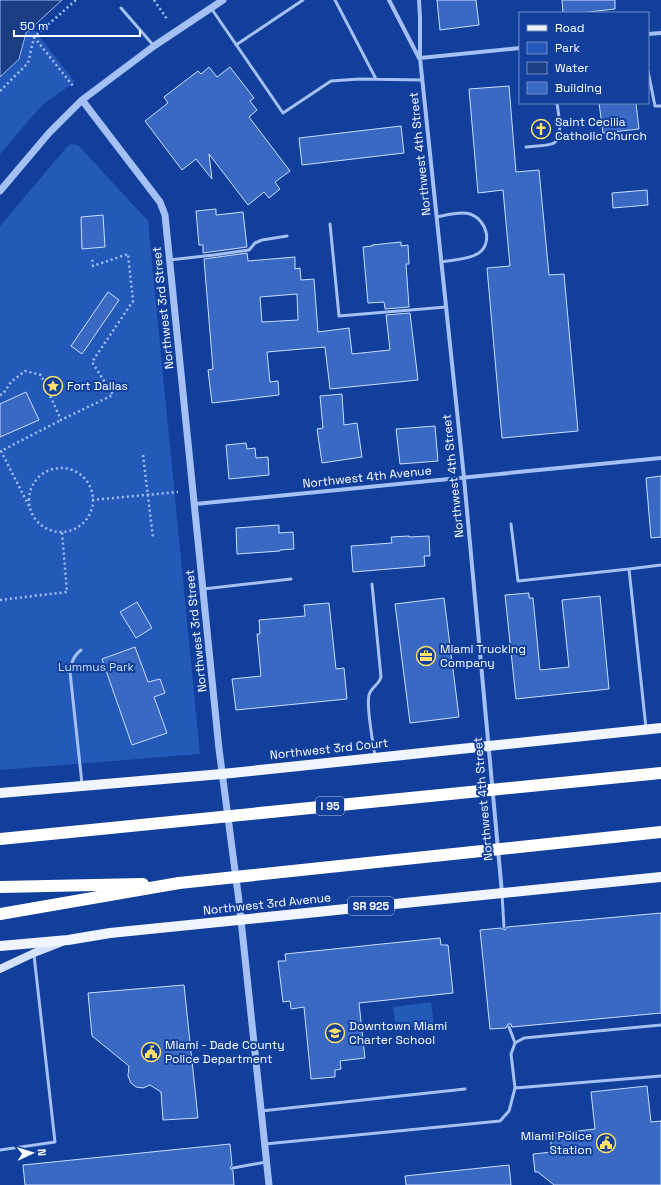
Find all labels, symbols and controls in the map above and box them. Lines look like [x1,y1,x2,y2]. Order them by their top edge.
scale bar [14,12,140,38]
legend [519,12,649,104]
text: 50 m [20,18,48,34]
text: Road [555,20,584,36]
text: Park [555,40,580,56]
text: Water [555,60,589,76]
text: Building [555,80,602,96]
street label: Northwest 4th Street [406,91,434,217]
place label: Saint Cecilia Catholic Church [555,114,647,144]
church icon: Saint Cecilia Catholic Church [530,118,552,140]
street label: Northwest 3rd Street [149,246,177,370]
place icon: Fort Dallas [42,375,64,397]
place label: Fort Dallas [67,378,128,394]
street label: Northwest 4th Street [439,413,467,539]
street label: Northwest 4th Avenue [302,462,432,492]
street label: Northwest 3rd Street [182,569,210,693]
place label: Miami Trucking Company [440,641,526,671]
office icon: Miami Trucking Company [415,645,437,667]
park label: Lummus Park [58,659,135,675]
street label: Northwest 3rd Court [269,735,389,763]
street label: Northwest 4th Street [470,736,496,862]
road number: I 95 [316,797,344,815]
street label: Northwest 3rd Avenue [202,889,332,919]
road number: SR 925 [348,897,394,915]
place label: Downtown Miami Charter School [349,1018,447,1048]
school or university icon: Downtown Miami Charter School [324,1022,346,1044]
place label: Miami - Dade County Police Department [165,1037,285,1067]
public building icon: Miami - Dade County Police Department [140,1041,162,1063]
place label: Miami Police Station [521,1128,592,1158]
public building icon: Miami Police Station [595,1132,617,1154]
north arrow [12,1133,52,1173]
text: N [35,1148,49,1156]

